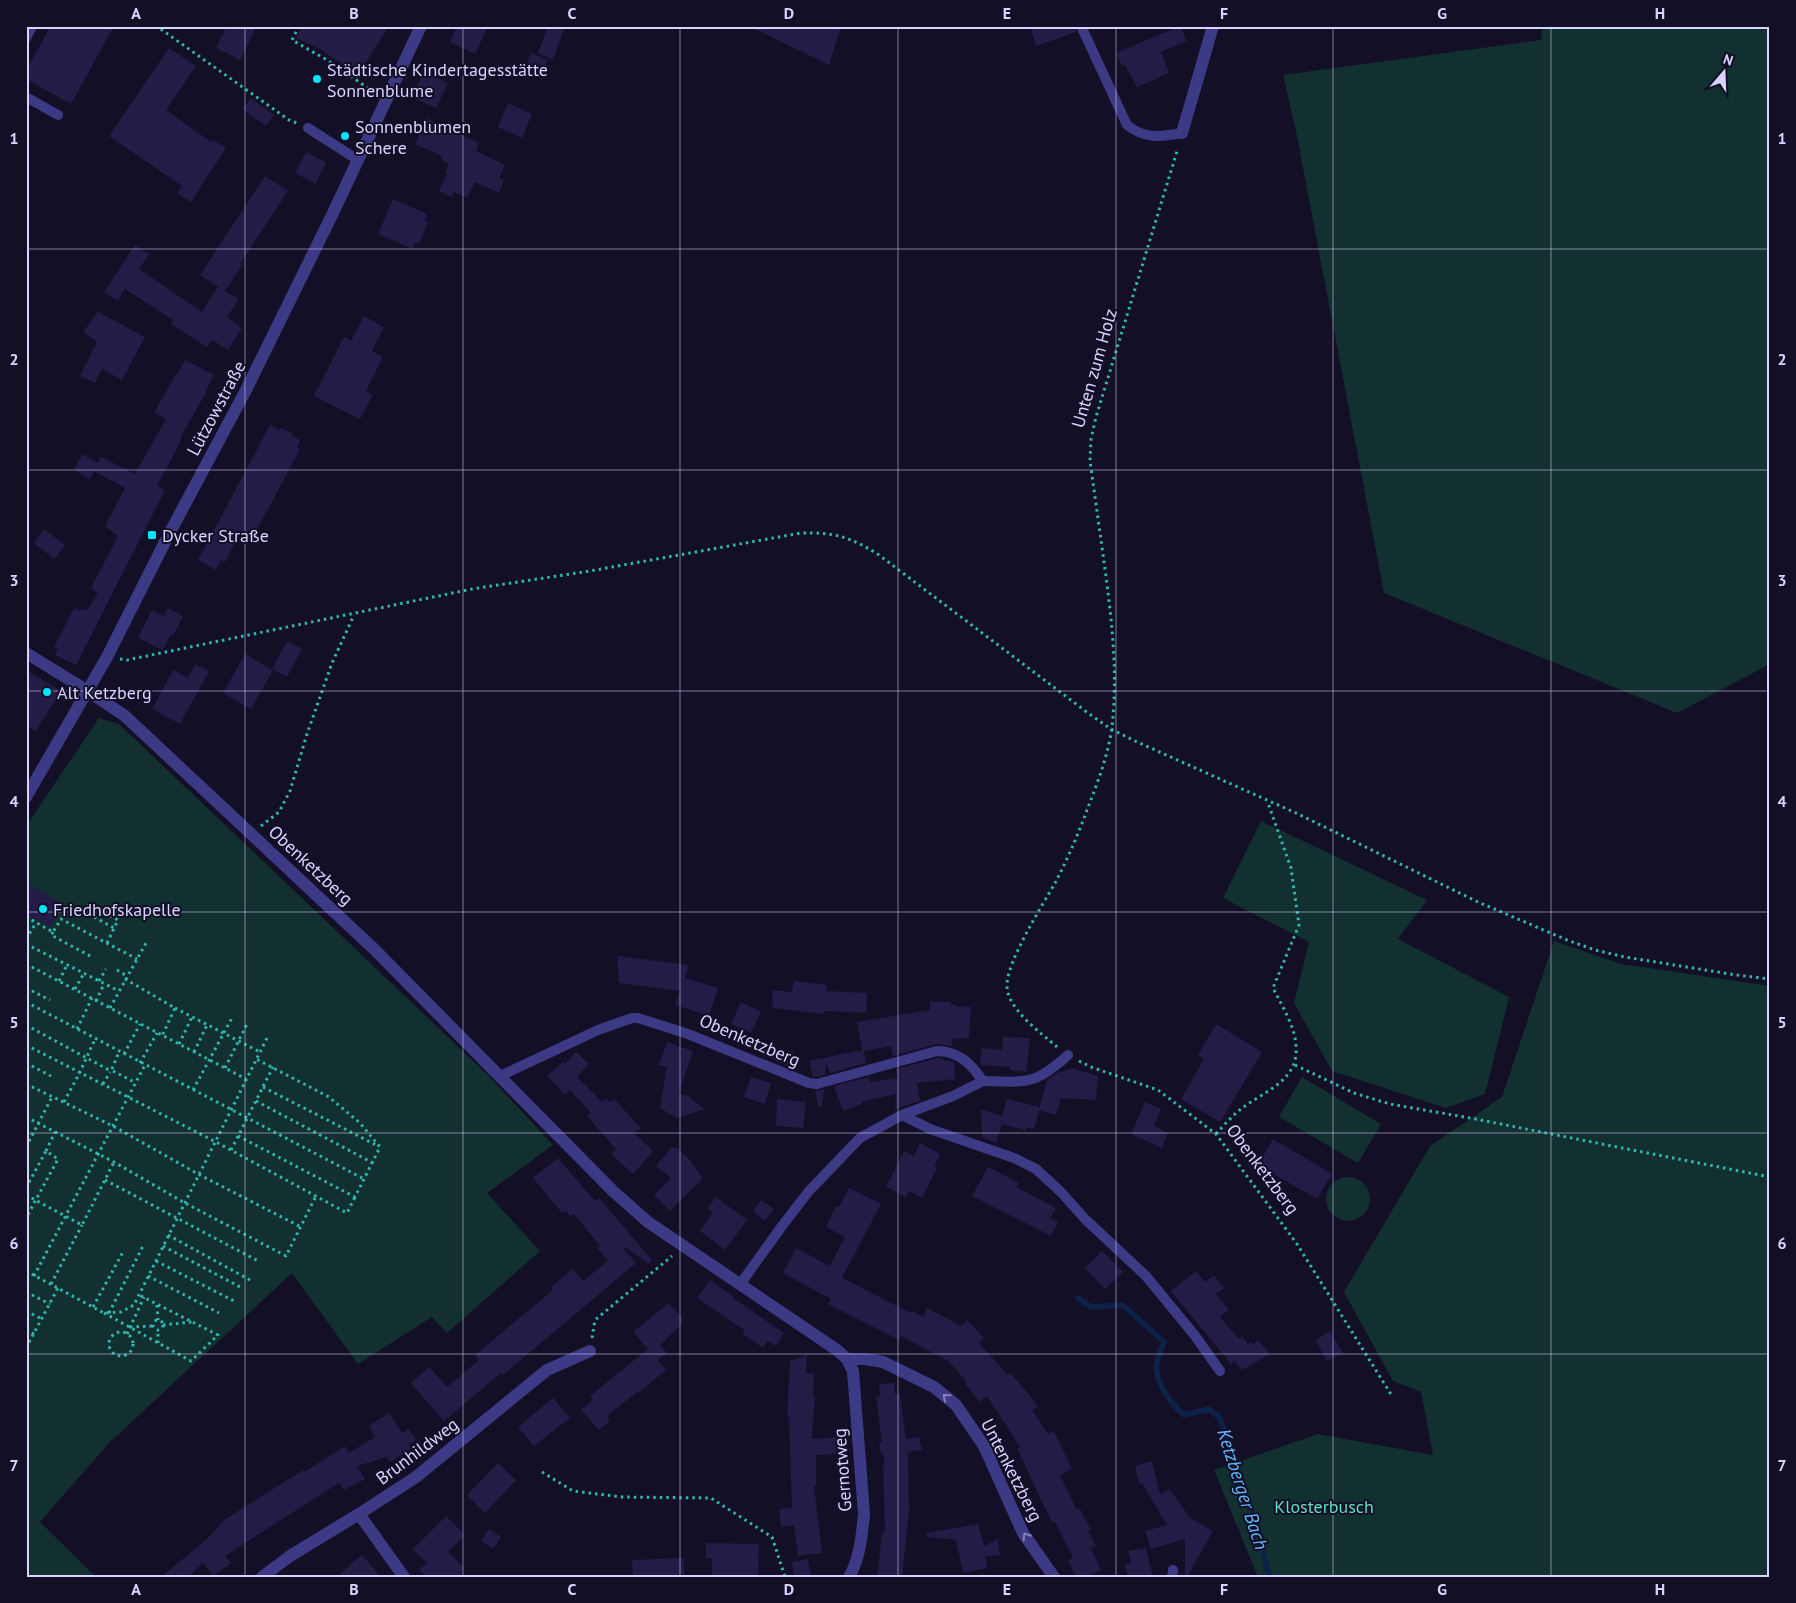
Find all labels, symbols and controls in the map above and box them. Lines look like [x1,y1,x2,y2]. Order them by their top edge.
text: A [131,3,141,23]
text: B [349,3,359,23]
text: C [568,3,577,23]
text: D [784,3,794,23]
text: E [1003,3,1011,23]
text: F [1220,3,1228,23]
text: G [1437,3,1447,23]
text: H [1655,3,1665,23]
north arrow [1698,48,1748,98]
text: N [1721,50,1736,70]
place label: Städtische Kindertagesstätte Sonnenblume [327,58,548,102]
marker: Städtische Kindertagesstätte Sonnenblume [311,73,323,85]
place label: Sonnenblumen Schere [355,115,471,159]
text: 1 [9,128,19,148]
text: 1 [1777,128,1787,148]
marker: Sonnenblumen Schere [339,130,351,142]
street label: Unten zum Holz [1066,306,1122,430]
text: 2 [9,349,19,369]
text: 2 [1777,349,1787,369]
street label: Lützowstraße [181,357,251,459]
place label: Dycker Straße [162,524,269,547]
marker: Dycker Straße [146,529,158,541]
text: 3 [9,570,19,590]
text: 3 [1777,570,1787,590]
place label: Alt Ketzberg [57,681,152,704]
marker: Alt Ketzberg [41,686,53,698]
text: 4 [9,791,19,811]
text: 4 [1777,791,1787,811]
street label: Obenketzberg [264,820,358,910]
place label: Friedhofskapelle [53,898,181,921]
marker: Friedhofskapelle [37,903,49,915]
street label: Obenketzberg [696,1008,804,1072]
text: 5 [9,1012,19,1032]
text: 5 [1777,1012,1787,1032]
street label: Obenketzberg [1222,1119,1304,1219]
text: 6 [9,1233,19,1253]
text: 6 [1777,1233,1787,1253]
one-way arrow [942,1393,951,1402]
street label: Brunhildweg [371,1412,463,1490]
street label: Untenketzberg [976,1415,1048,1525]
water label: Ketzberger Bach [1212,1425,1274,1553]
street label: Gernotweg [828,1428,856,1512]
text: 7 [9,1455,19,1475]
text: 7 [1777,1455,1787,1475]
park label: Klosterbusch [1274,1495,1374,1518]
one-way arrow [1023,1533,1032,1542]
text: A [131,1579,141,1599]
text: B [349,1579,359,1599]
text: C [568,1579,577,1599]
text: D [784,1579,794,1599]
text: E [1003,1579,1011,1599]
text: F [1220,1579,1228,1599]
text: G [1437,1579,1447,1599]
text: H [1655,1579,1665,1599]

